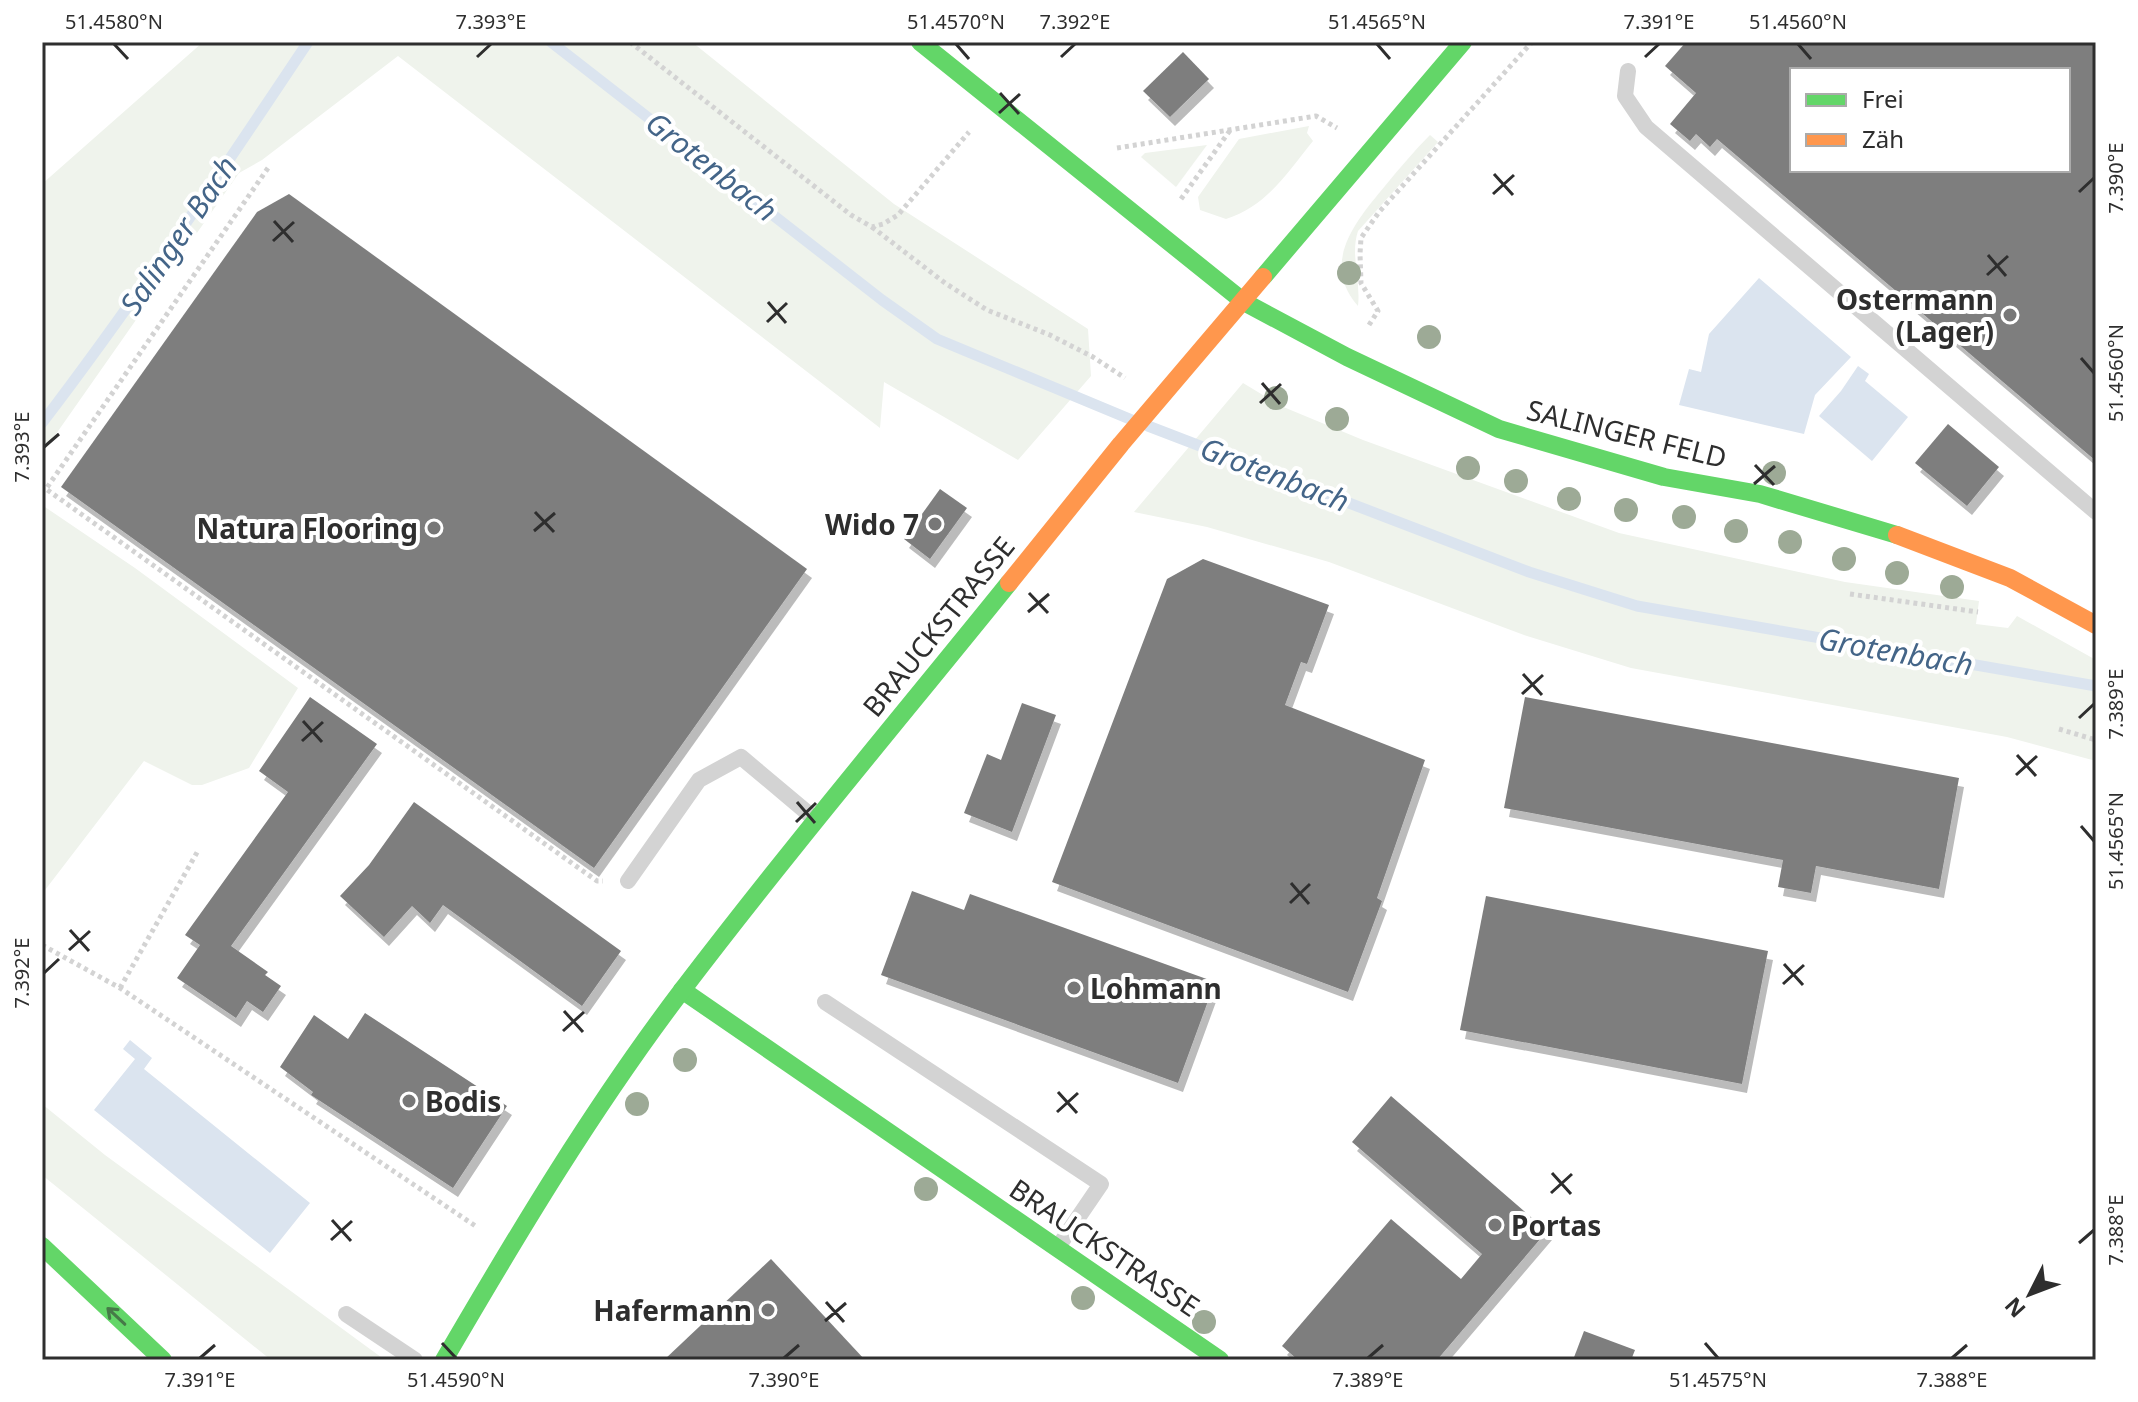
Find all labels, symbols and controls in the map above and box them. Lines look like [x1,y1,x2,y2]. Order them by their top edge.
text: 51.4580°N [65,8,163,35]
text: 7.393°E [456,8,526,35]
text: 51.4570°N [907,8,1005,35]
text: 7.392°E [1040,8,1110,35]
text: 51.4565°N [1328,8,1426,35]
text: 7.391°E [1624,8,1694,35]
text: 51.4560°N [1749,8,1847,35]
legend [1790,68,2070,172]
text: Frei [1862,82,1904,115]
water label: Grotenbach [638,102,786,230]
text: Zäh [1862,122,1904,155]
text: 7.390°E [2102,143,2129,213]
water label: Salinger Bach [110,148,246,322]
place label: Ostermann (Lager) [1836,280,1994,350]
marker: Ostermann (Lager) [2001,306,2019,324]
text: 51.4560°N [2102,324,2129,422]
street label: SALINGER FELD [1523,390,1731,476]
text: 7.393°E [8,412,35,482]
water label: Grotenbach [1195,427,1355,521]
place label: Wido 7 [825,505,919,543]
place label: Natura Flooring [197,509,418,547]
marker: Wido 7 [926,515,944,533]
marker: Natura Flooring [425,519,443,537]
street label: BRAUCKSTRASSE [854,528,1022,724]
water label: Grotenbach [1816,617,1976,685]
text: 7.389°E [2102,669,2129,739]
text: 51.4565°N [2102,792,2129,890]
text: 7.392°E [8,938,35,1008]
place label: Lohmann [1090,969,1222,1007]
marker: Lohmann [1065,979,1083,997]
place label: Bodis [425,1082,501,1120]
marker: Bodis [400,1092,418,1110]
street label: BRAUCKSTRASSE [1003,1169,1207,1325]
text: 7.388°E [2102,1195,2129,1265]
place label: Portas [1511,1206,1601,1244]
marker: Portas [1486,1216,1504,1234]
north arrow [1990,1254,2070,1334]
place label: Hafermann [593,1291,752,1329]
text: N [1997,1291,2032,1325]
marker: Hafermann [759,1301,777,1319]
one-way arrow [107,1307,126,1326]
text: 7.391°E [165,1366,235,1393]
text: 51.4590°N [407,1366,505,1393]
text: 7.390°E [749,1366,819,1393]
text: 7.389°E [1333,1366,1403,1393]
text: 51.4575°N [1669,1366,1767,1393]
text: 7.388°E [1917,1366,1987,1393]

